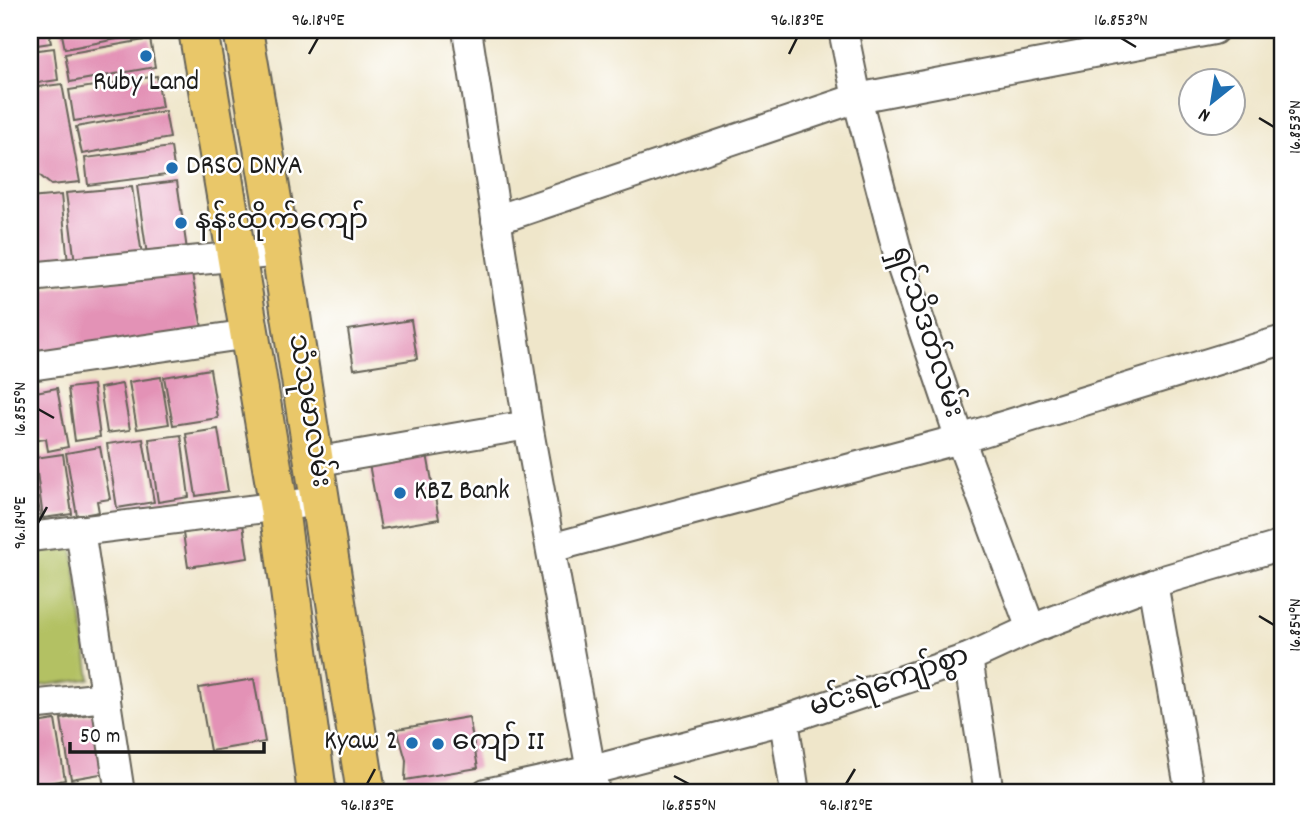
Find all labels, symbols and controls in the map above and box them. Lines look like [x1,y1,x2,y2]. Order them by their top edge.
text: 96.184°E [292,9,344,34]
text: 96.183°E [770,9,824,34]
text: 16.853°N [1094,9,1148,34]
marker: Ruby Land [138,48,154,64]
place label: Ruby Land [93,64,199,104]
north arrow [1176,66,1246,136]
text: N [1194,100,1216,128]
text: 16.853°N [1284,100,1309,154]
place label: DRSO DNYA [186,148,303,188]
marker: DRSO DNYA [164,160,180,176]
place label: နန်းထိုက်ကျော် [195,200,368,243]
marker: နန်းထိုက်ကျော် [173,215,189,231]
street label: ရှင်သိဒတ်လမ်း [878,241,974,424]
street label: သံသုမာလမ်း [275,331,342,491]
text: 16.855°N [9,382,34,436]
place label: KBZ Bank [414,473,510,513]
marker: KBZ Bank [392,485,408,501]
text: 96.184°E [9,497,34,549]
text: 16.854°N [1284,598,1309,652]
street label: မင်းရဲကျော်စွာ [804,635,975,730]
scale bar [70,711,264,755]
place label: ကျော် II [452,721,545,764]
text: 50 m [80,723,120,753]
place label: Kyaw 2 [324,723,398,763]
marker: Kyaw 2 [404,735,420,751]
marker: ကျော် II [430,736,446,752]
text: 96.183°E [340,794,394,819]
text: 16.855°N [662,794,716,819]
text: 96.182°E [819,794,873,819]

